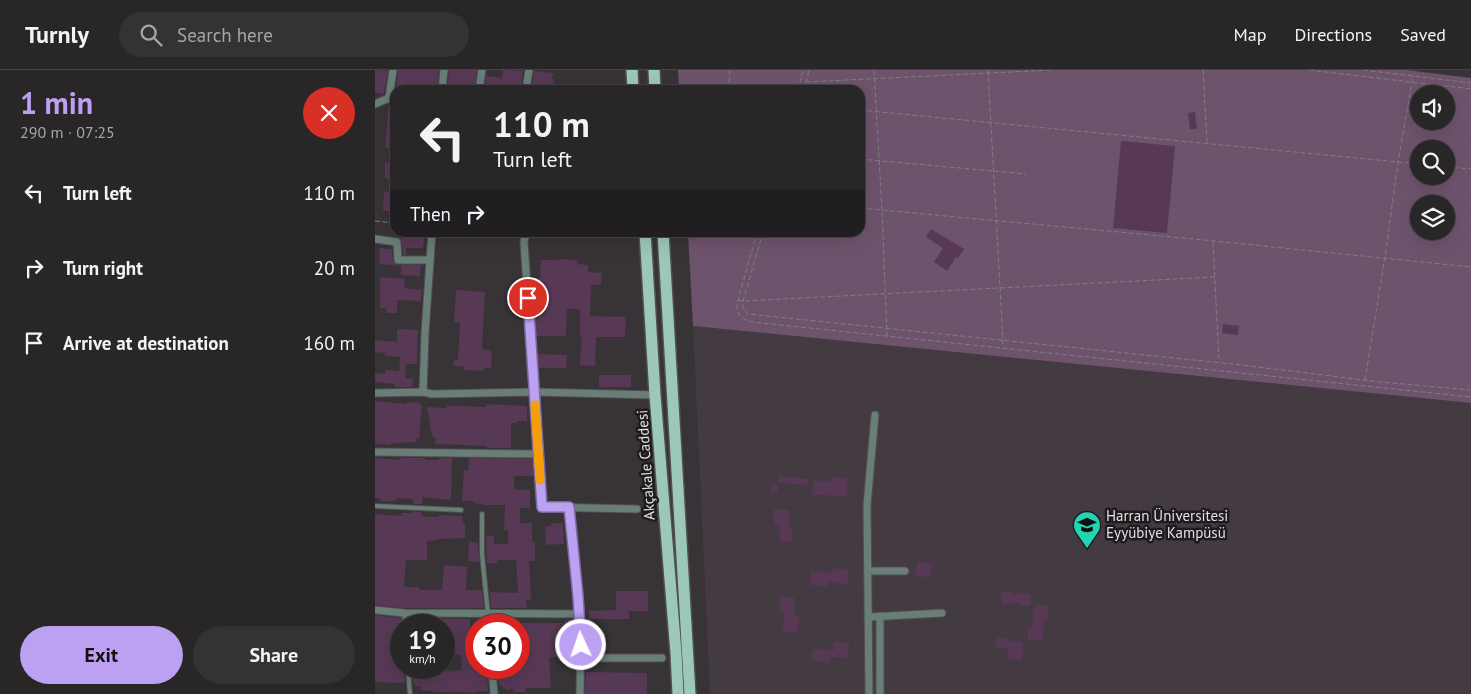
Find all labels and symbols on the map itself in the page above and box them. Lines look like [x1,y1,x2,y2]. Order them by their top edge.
pin [507,277,549,319]
street label: Akçakale Caddesi [632,409,659,521]
place label: Harran Üniversitesi Eyyübiye Kampüsü [1106,506,1228,542]
school or university icon: Harran Üniversitesi Eyyübiye Kampüsü [1072,510,1102,549]
speed limit sign: 30 [465,614,530,679]
position arrow [554,618,606,670]

